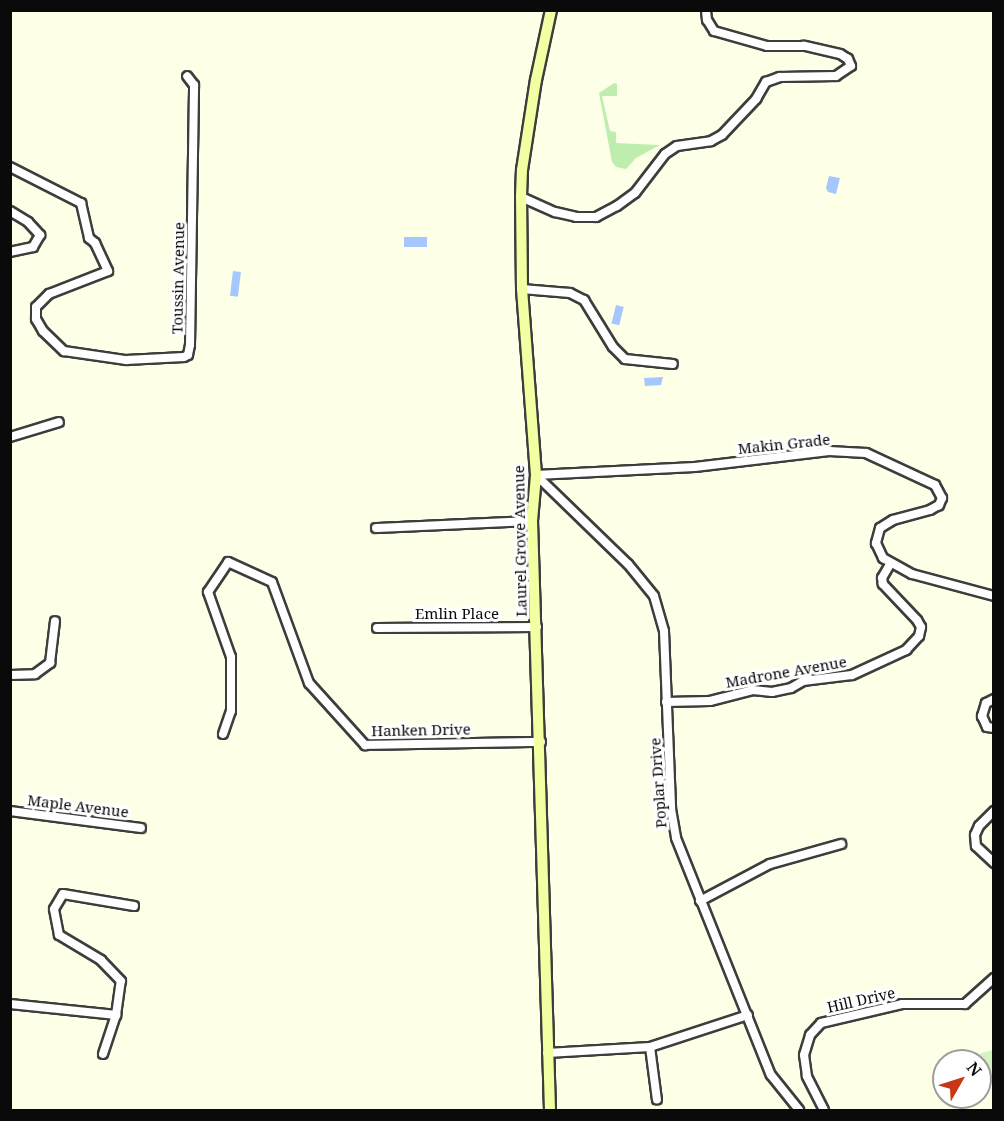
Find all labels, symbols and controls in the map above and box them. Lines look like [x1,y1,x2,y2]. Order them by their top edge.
street label: Toussin Avenue [168,222,188,334]
street label: Makin Grade [737,430,831,458]
street label: Laurel Grove Avenue [510,465,530,617]
street label: Emlin Place [415,605,499,623]
street label: Madrone Avenue [724,652,848,692]
street label: Hanken Drive [371,720,471,740]
street label: Poplar Drive [646,737,670,829]
street label: Maple Avenue [26,791,130,821]
street label: Hill Drive [825,983,897,1017]
north arrow [932,1049,992,1109]
text: N [962,1057,987,1081]

